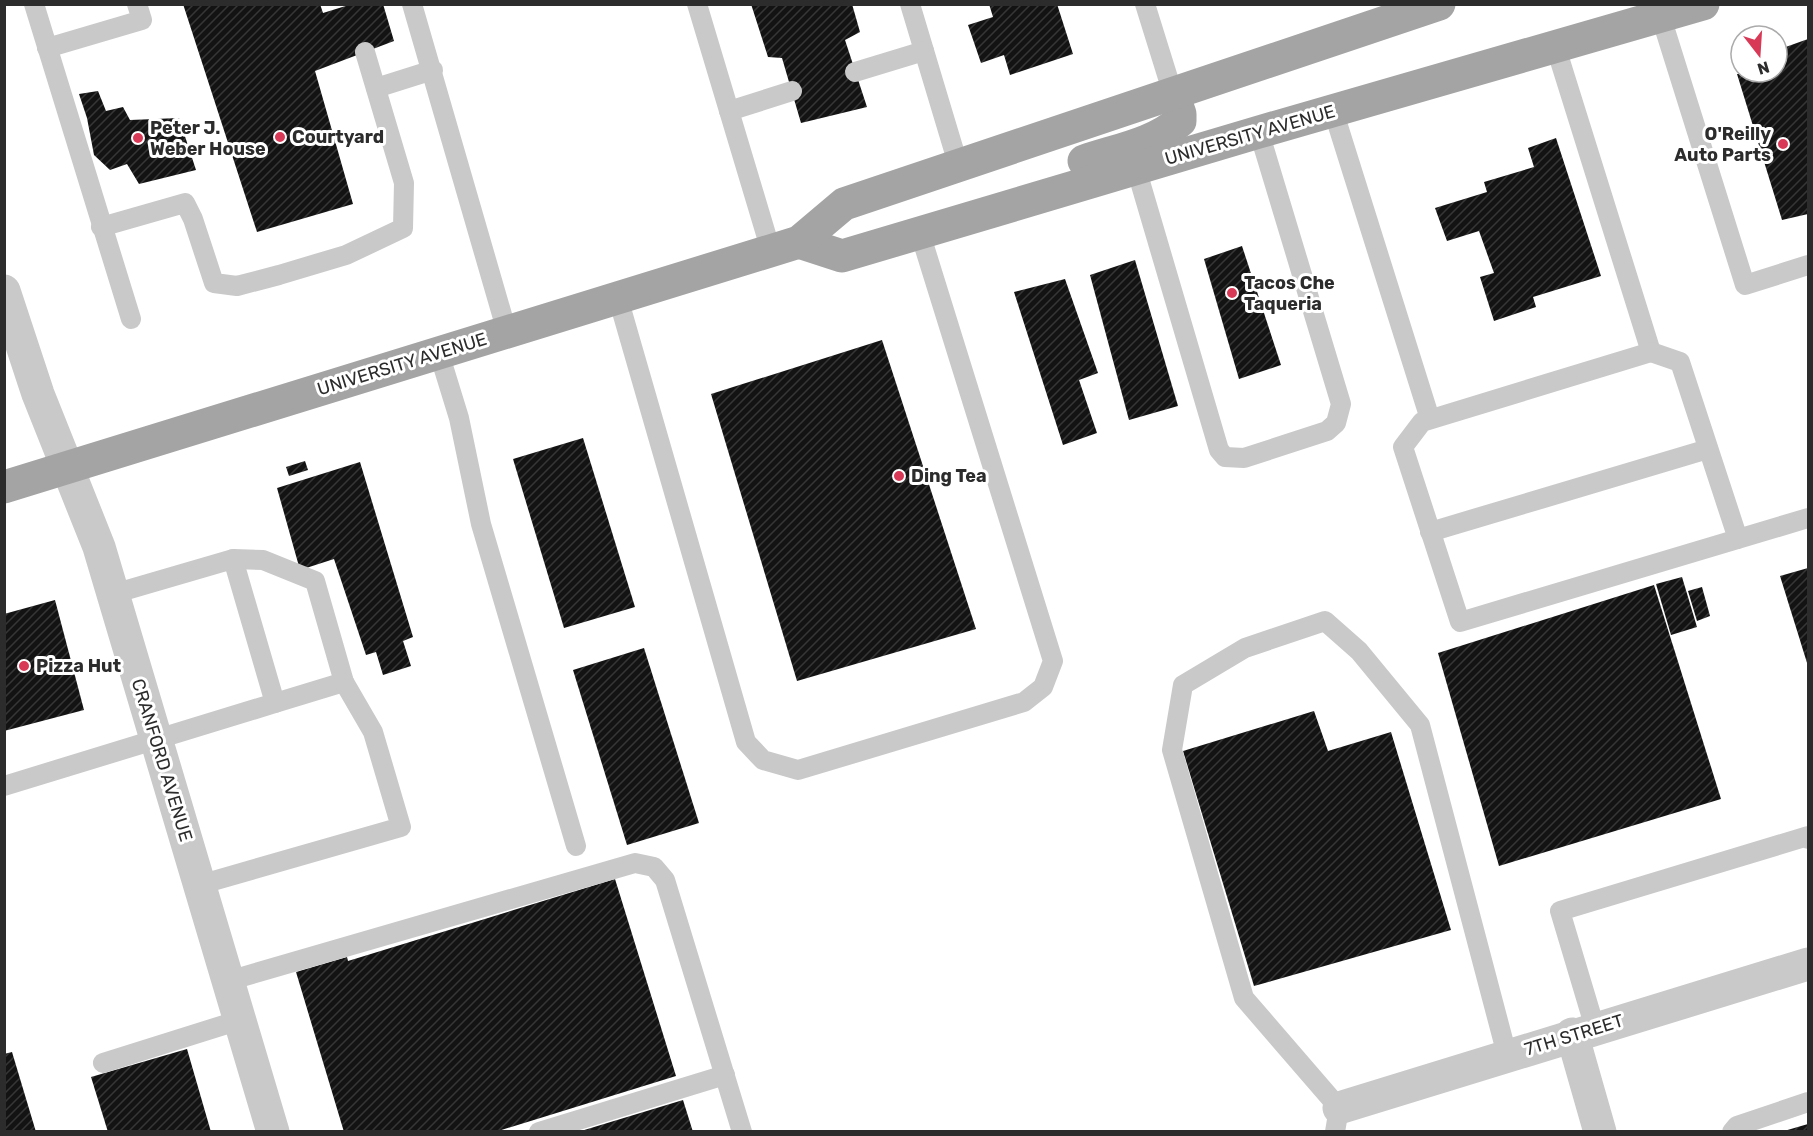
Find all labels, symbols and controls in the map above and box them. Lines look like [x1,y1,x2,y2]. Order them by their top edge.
north arrow [1729,24,1789,84]
text: N [1755,57,1772,79]
street label: UNIVERSITY AVENUE [1162,100,1338,170]
place label: Peter J. Weber House [150,117,266,160]
place label: O'Reilly Auto Parts [1674,123,1771,166]
place label: Courtyard [292,126,384,148]
marker: Courtyard [273,130,287,144]
marker: Peter J. Weber House [131,131,145,145]
marker: O'Reilly Auto Parts [1776,137,1790,151]
place label: Tacos Che Taqueria [1244,272,1335,315]
marker: Tacos Che Taqueria [1225,286,1239,300]
street label: UNIVERSITY AVENUE [315,328,489,400]
place label: Ding Tea [911,465,987,487]
marker: Ding Tea [892,469,906,483]
place label: Pizza Hut [36,655,121,677]
marker: Pizza Hut [17,659,31,673]
street label: CRANFORD AVENUE [127,676,197,844]
street label: 7TH STREET [1522,1010,1626,1060]

